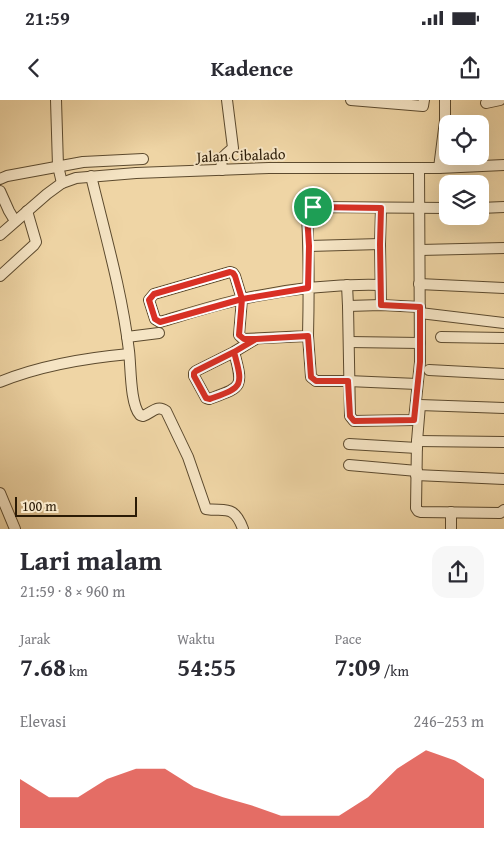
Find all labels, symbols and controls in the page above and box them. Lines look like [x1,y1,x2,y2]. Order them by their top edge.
text: 21:59 [25,4,70,32]
text: Kadence [211,52,293,84]
icon: back [20,54,48,82]
icon: share [456,54,484,82]
map controls [439,115,489,225]
button: locate [439,115,489,165]
street label: Jalan Cibalado [194,143,286,167]
button: layers [439,175,489,225]
pin [292,186,334,228]
icon: arrive [299,193,327,221]
scale bar [15,494,138,517]
text: 100 m [22,496,57,516]
text: Lari malam [20,539,162,580]
button: share [432,546,484,598]
text: 21:59 · 8 × 960 m [20,579,125,603]
text: Jarak [20,629,50,649]
text: Waktu [177,629,215,649]
text: Pace [335,629,362,649]
text: 7.68 [20,649,66,685]
text: 54:55 [177,649,236,685]
text: 7:09 [335,649,381,685]
text: km [66,661,88,681]
text: /km [381,661,409,681]
text: Elevasi [20,709,66,733]
text: 246–253 m [414,709,484,733]

